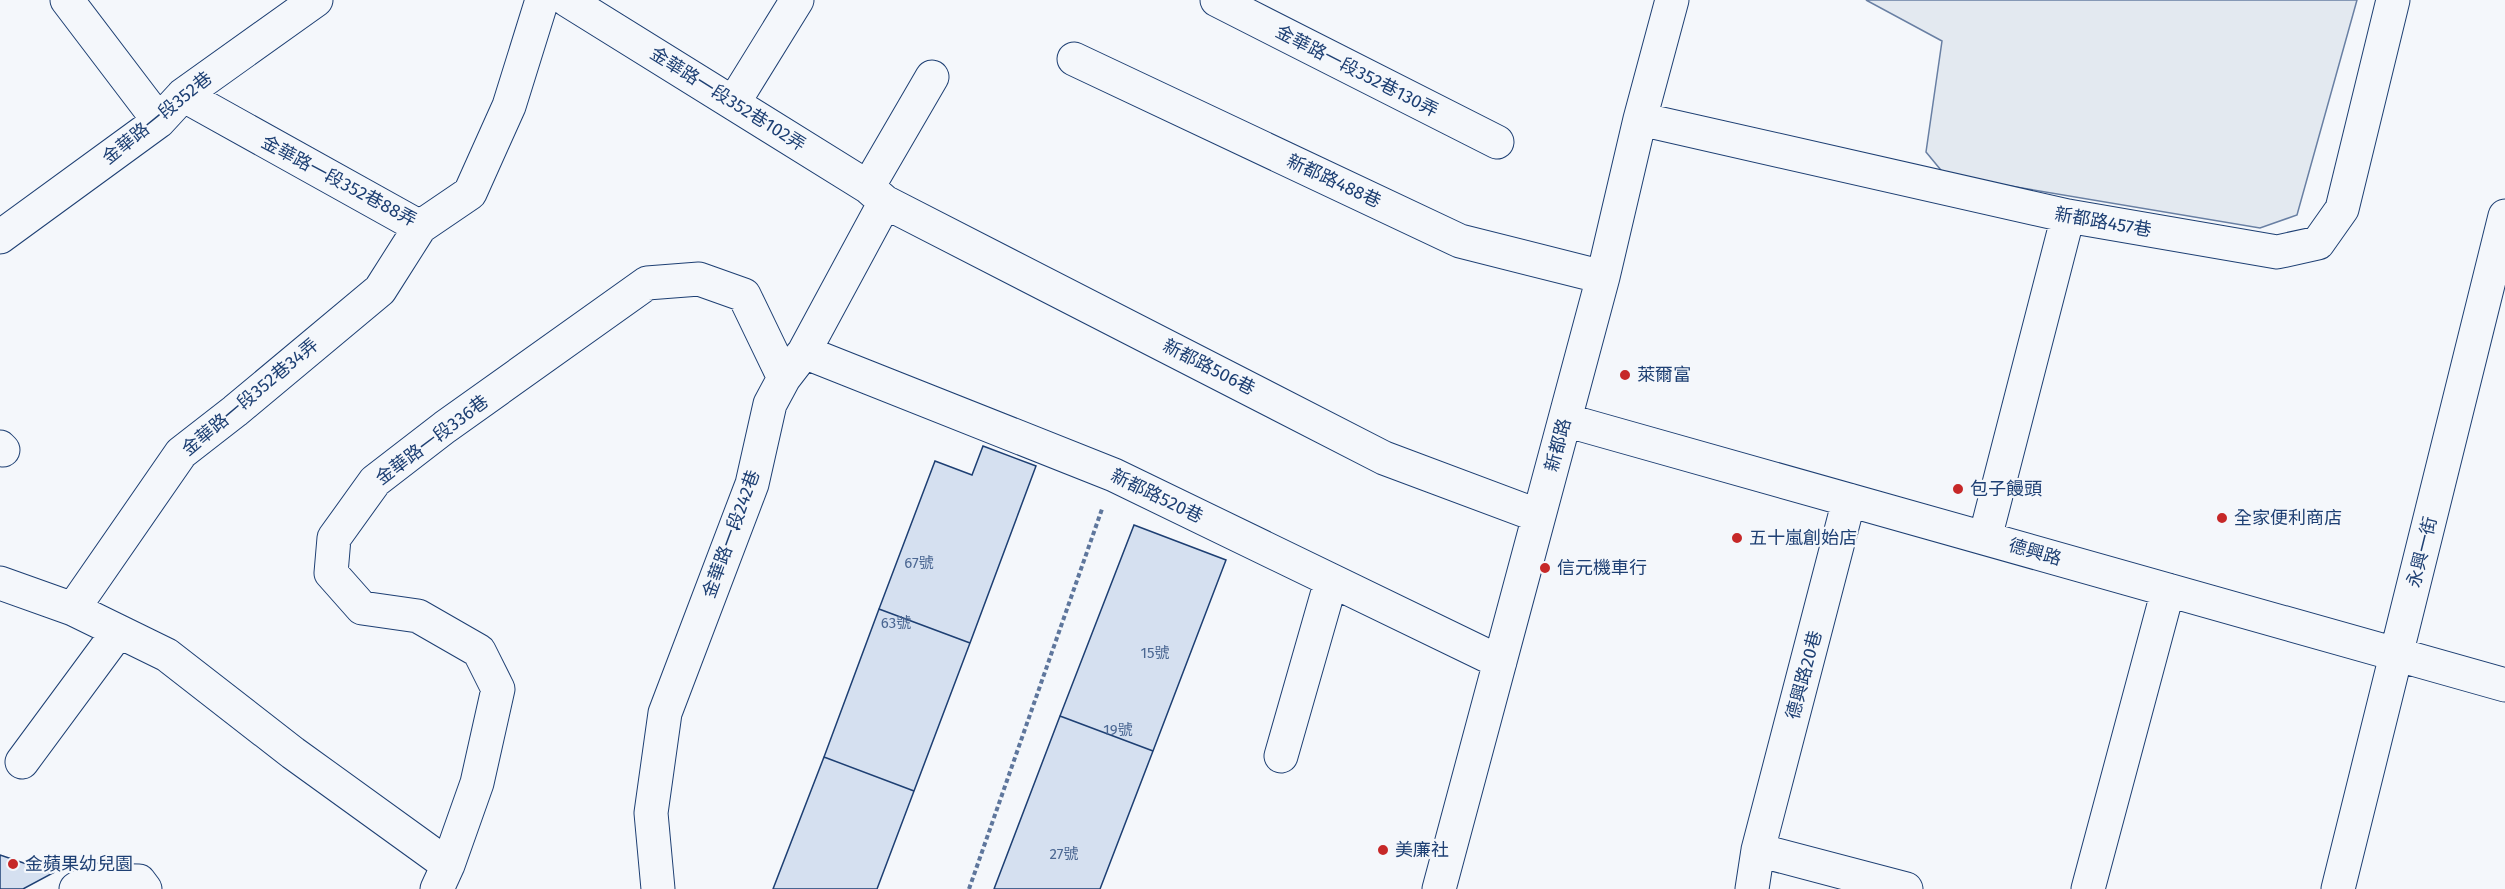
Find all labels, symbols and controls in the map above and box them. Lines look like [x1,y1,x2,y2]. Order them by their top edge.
street label: 金華路一段352巷130弄 [1272,20,1442,122]
street label: 金華路一段352巷102弄 [646,42,810,156]
street label: 金華路一段352巷 [98,67,216,169]
street label: 金華路一段352巷88弄 [258,131,420,231]
street label: 新都路488巷 [1283,150,1385,212]
street label: 新都路457巷 [2053,203,2153,241]
street label: 金華路一段352巷34弄 [177,334,323,460]
street label: 新都路506巷 [1159,334,1259,400]
place label: 萊爾富 [1637,364,1691,386]
marker: 萊爾富 [1618,368,1632,382]
street label: 金華路一段336巷 [371,390,493,490]
street label: 新都路 [1540,416,1576,474]
street label: 新都路520巷 [1107,464,1207,528]
street label: 金華路一段242巷 [698,467,764,601]
place label: 包子饅頭 [1970,478,2042,500]
marker: 包子饅頭 [1951,482,1965,496]
place label: 全家便利商店 [2234,507,2342,529]
marker: 全家便利商店 [2215,511,2229,525]
street label: 永興一街 [2403,514,2441,590]
place label: 五十嵐創始店 [1749,527,1857,549]
marker: 五十嵐創始店 [1730,531,1744,545]
street label: 德興路 [2006,534,2064,570]
house number: 67號 [904,554,934,572]
place label: 信元機車行 [1557,557,1647,579]
marker: 信元機車行 [1538,561,1552,575]
house number: 63號 [881,614,911,632]
street label: 德興路20巷 [1782,628,1826,722]
house number: 15號 [1140,644,1170,662]
house number: 19號 [1103,721,1133,739]
place label: 美廉社 [1395,839,1449,861]
marker: 美廉社 [1376,843,1390,857]
house number: 27號 [1050,845,1078,863]
place label: 金蘋果幼兒園 [25,853,133,875]
marker: 金蘋果幼兒園 [6,857,20,871]

